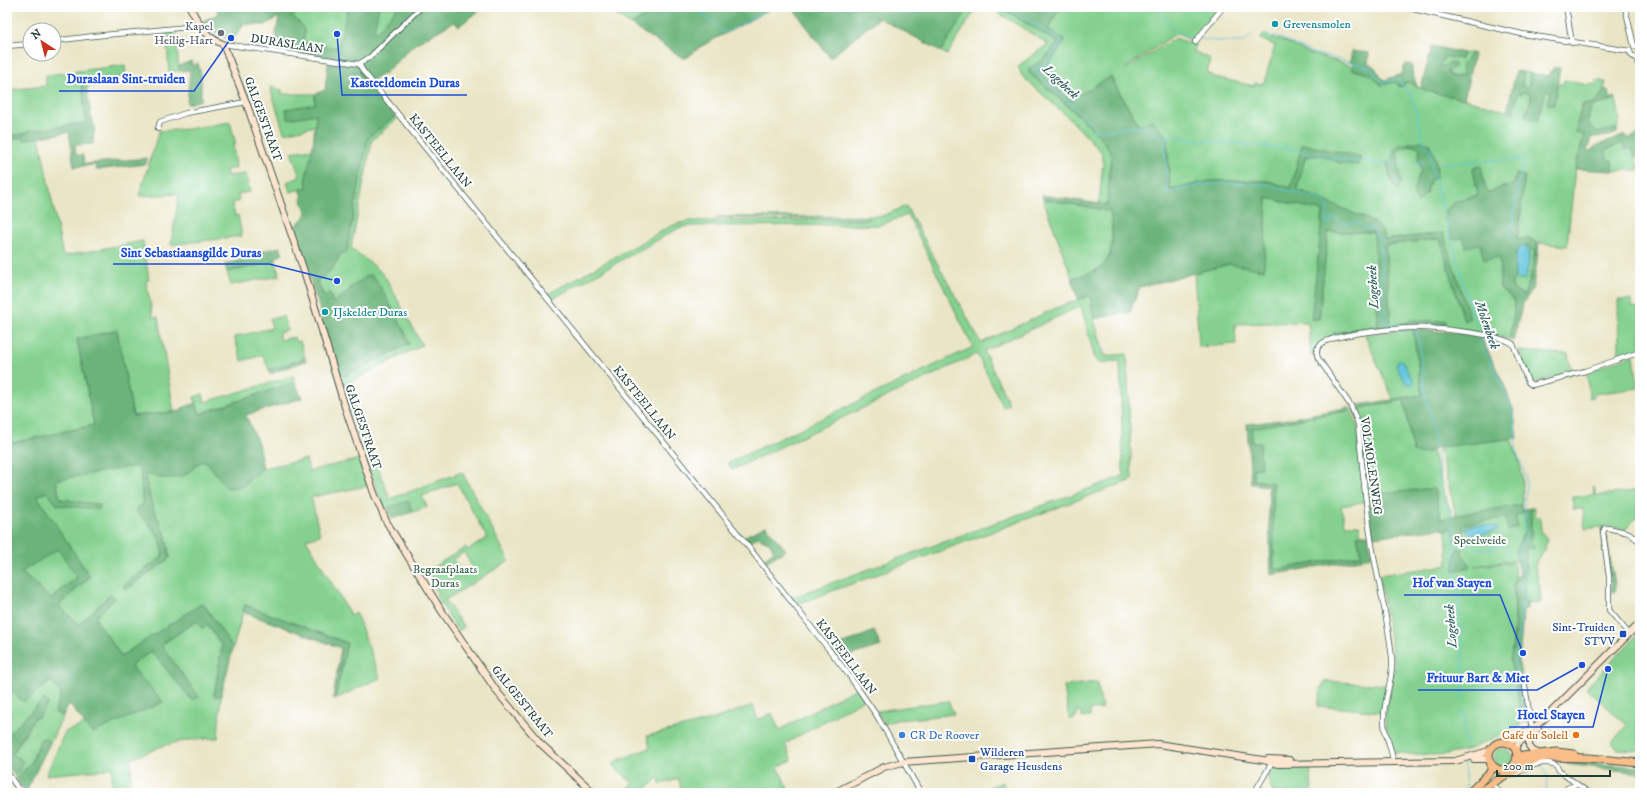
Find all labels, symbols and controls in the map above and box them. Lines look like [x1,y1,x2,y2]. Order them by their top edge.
place label: Grevensmolen [1283,17,1352,32]
place label: Kapel Heilig-Hart [154,19,213,48]
marker: Grevensmolen [1270,19,1280,29]
north arrow [22,22,62,62]
text: N [29,26,44,43]
marker: Kapel Heilig-Hart [216,28,226,38]
street label: DURASLAAN [249,31,325,57]
water label: Logebeek [1039,61,1083,103]
callout: Duraslaan Sint-truiden [59,66,194,91]
callout: Kasteeldomein Duras [342,70,467,95]
text: Duraslaan Sint-truiden [67,71,186,87]
street label: GALGESTRAAT [241,75,285,163]
text: Kasteeldomein Duras [350,75,460,91]
street label: KASTEELLAAN [406,111,475,191]
callout: Sint Sebastiaansgilde Duras [113,239,269,264]
text: Sint Sebastiaansgilde Duras [121,245,262,262]
water label: Logebeek [1364,264,1382,310]
water label: Molenbeek [1471,298,1503,352]
place label: IJskelder Duras [333,305,407,320]
marker: IJskelder Duras [320,307,330,317]
street label: KASTEELLAAN [610,363,679,443]
street label: GALGESTRAAT [341,382,385,472]
street label: VOLMOLENWEG [1357,415,1385,516]
park label: Speelweide [1454,533,1506,548]
park label: Begraafplaats Duras [413,562,477,591]
callout: Hof van Stayen [1404,570,1500,595]
text: Hof van Stayen [1412,575,1492,592]
water label: Logebeek [1441,603,1461,649]
street label: KASTEELLAAN [813,616,879,698]
place label: Sint-Truiden STVV [1552,620,1616,649]
marker: Sint-Truiden STVV [1618,629,1628,639]
street label: GALGESTRAAT [488,663,556,741]
callout: Frituur Bart & Miet [1418,665,1537,690]
text: Frituur Bart & Miet [1427,670,1530,686]
callout: Hotel Stayen [1509,702,1593,727]
text: Hotel Stayen [1517,707,1585,724]
place label: CR De Roover [910,728,980,743]
place label: Café du Soleil [1502,728,1568,743]
marker: CR De Roover [897,730,907,740]
marker: Café du Soleil [1571,730,1581,740]
place label: Wilderen Garage Heusdens [979,745,1062,774]
scale bar [1497,752,1610,778]
marker: Wilderen Garage Heusdens [967,754,977,764]
text: 200 m [1503,759,1533,774]

